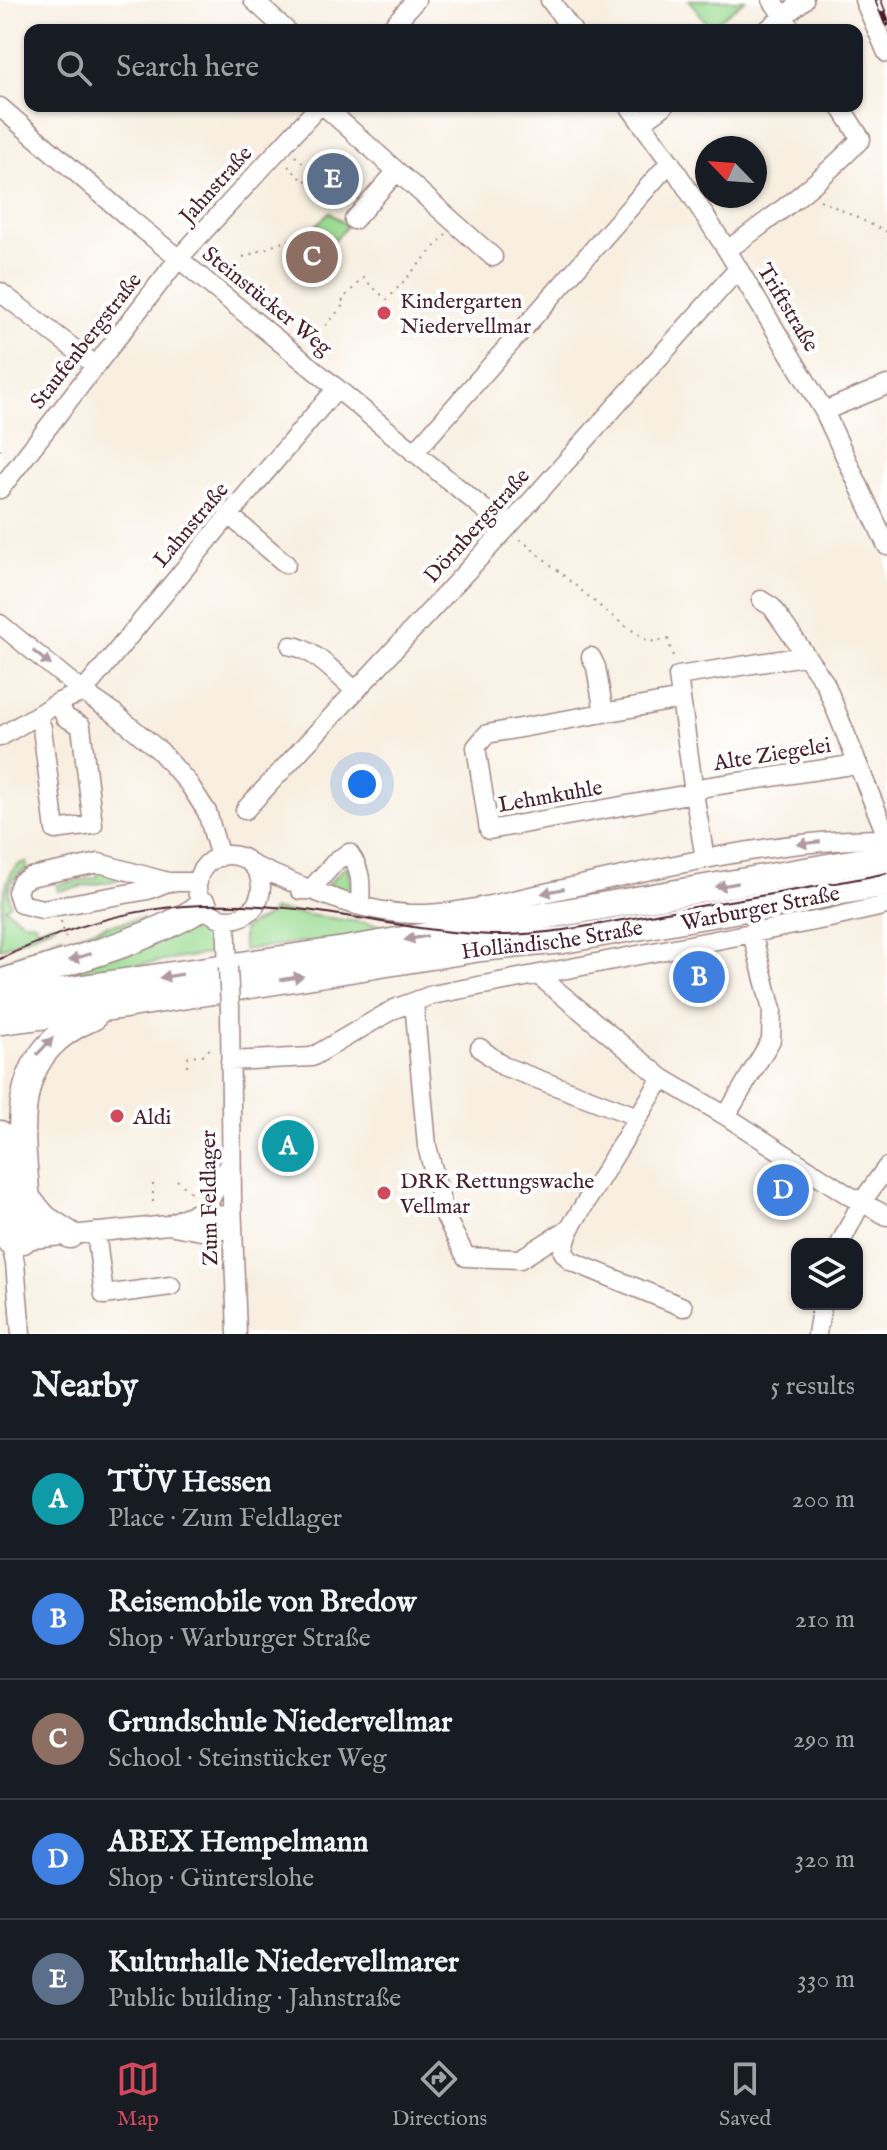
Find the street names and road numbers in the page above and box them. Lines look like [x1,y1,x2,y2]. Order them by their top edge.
street label: Jahnstraße [172,140,259,232]
street label: Steinstücker Weg [196,241,338,363]
street label: Triftstraße [750,259,825,357]
street label: Staufenbergstraße [25,267,149,415]
street label: Dörnbergstraße [418,463,537,590]
street label: Lahnstraße [148,477,235,574]
street label: Alte Ziegelei [711,732,833,778]
street label: Lehmkuhle [496,774,605,820]
street label: Warburger Straße [679,880,842,938]
street label: Holländische Straße [459,914,645,967]
street label: Zum Feldlager [195,1130,225,1266]

